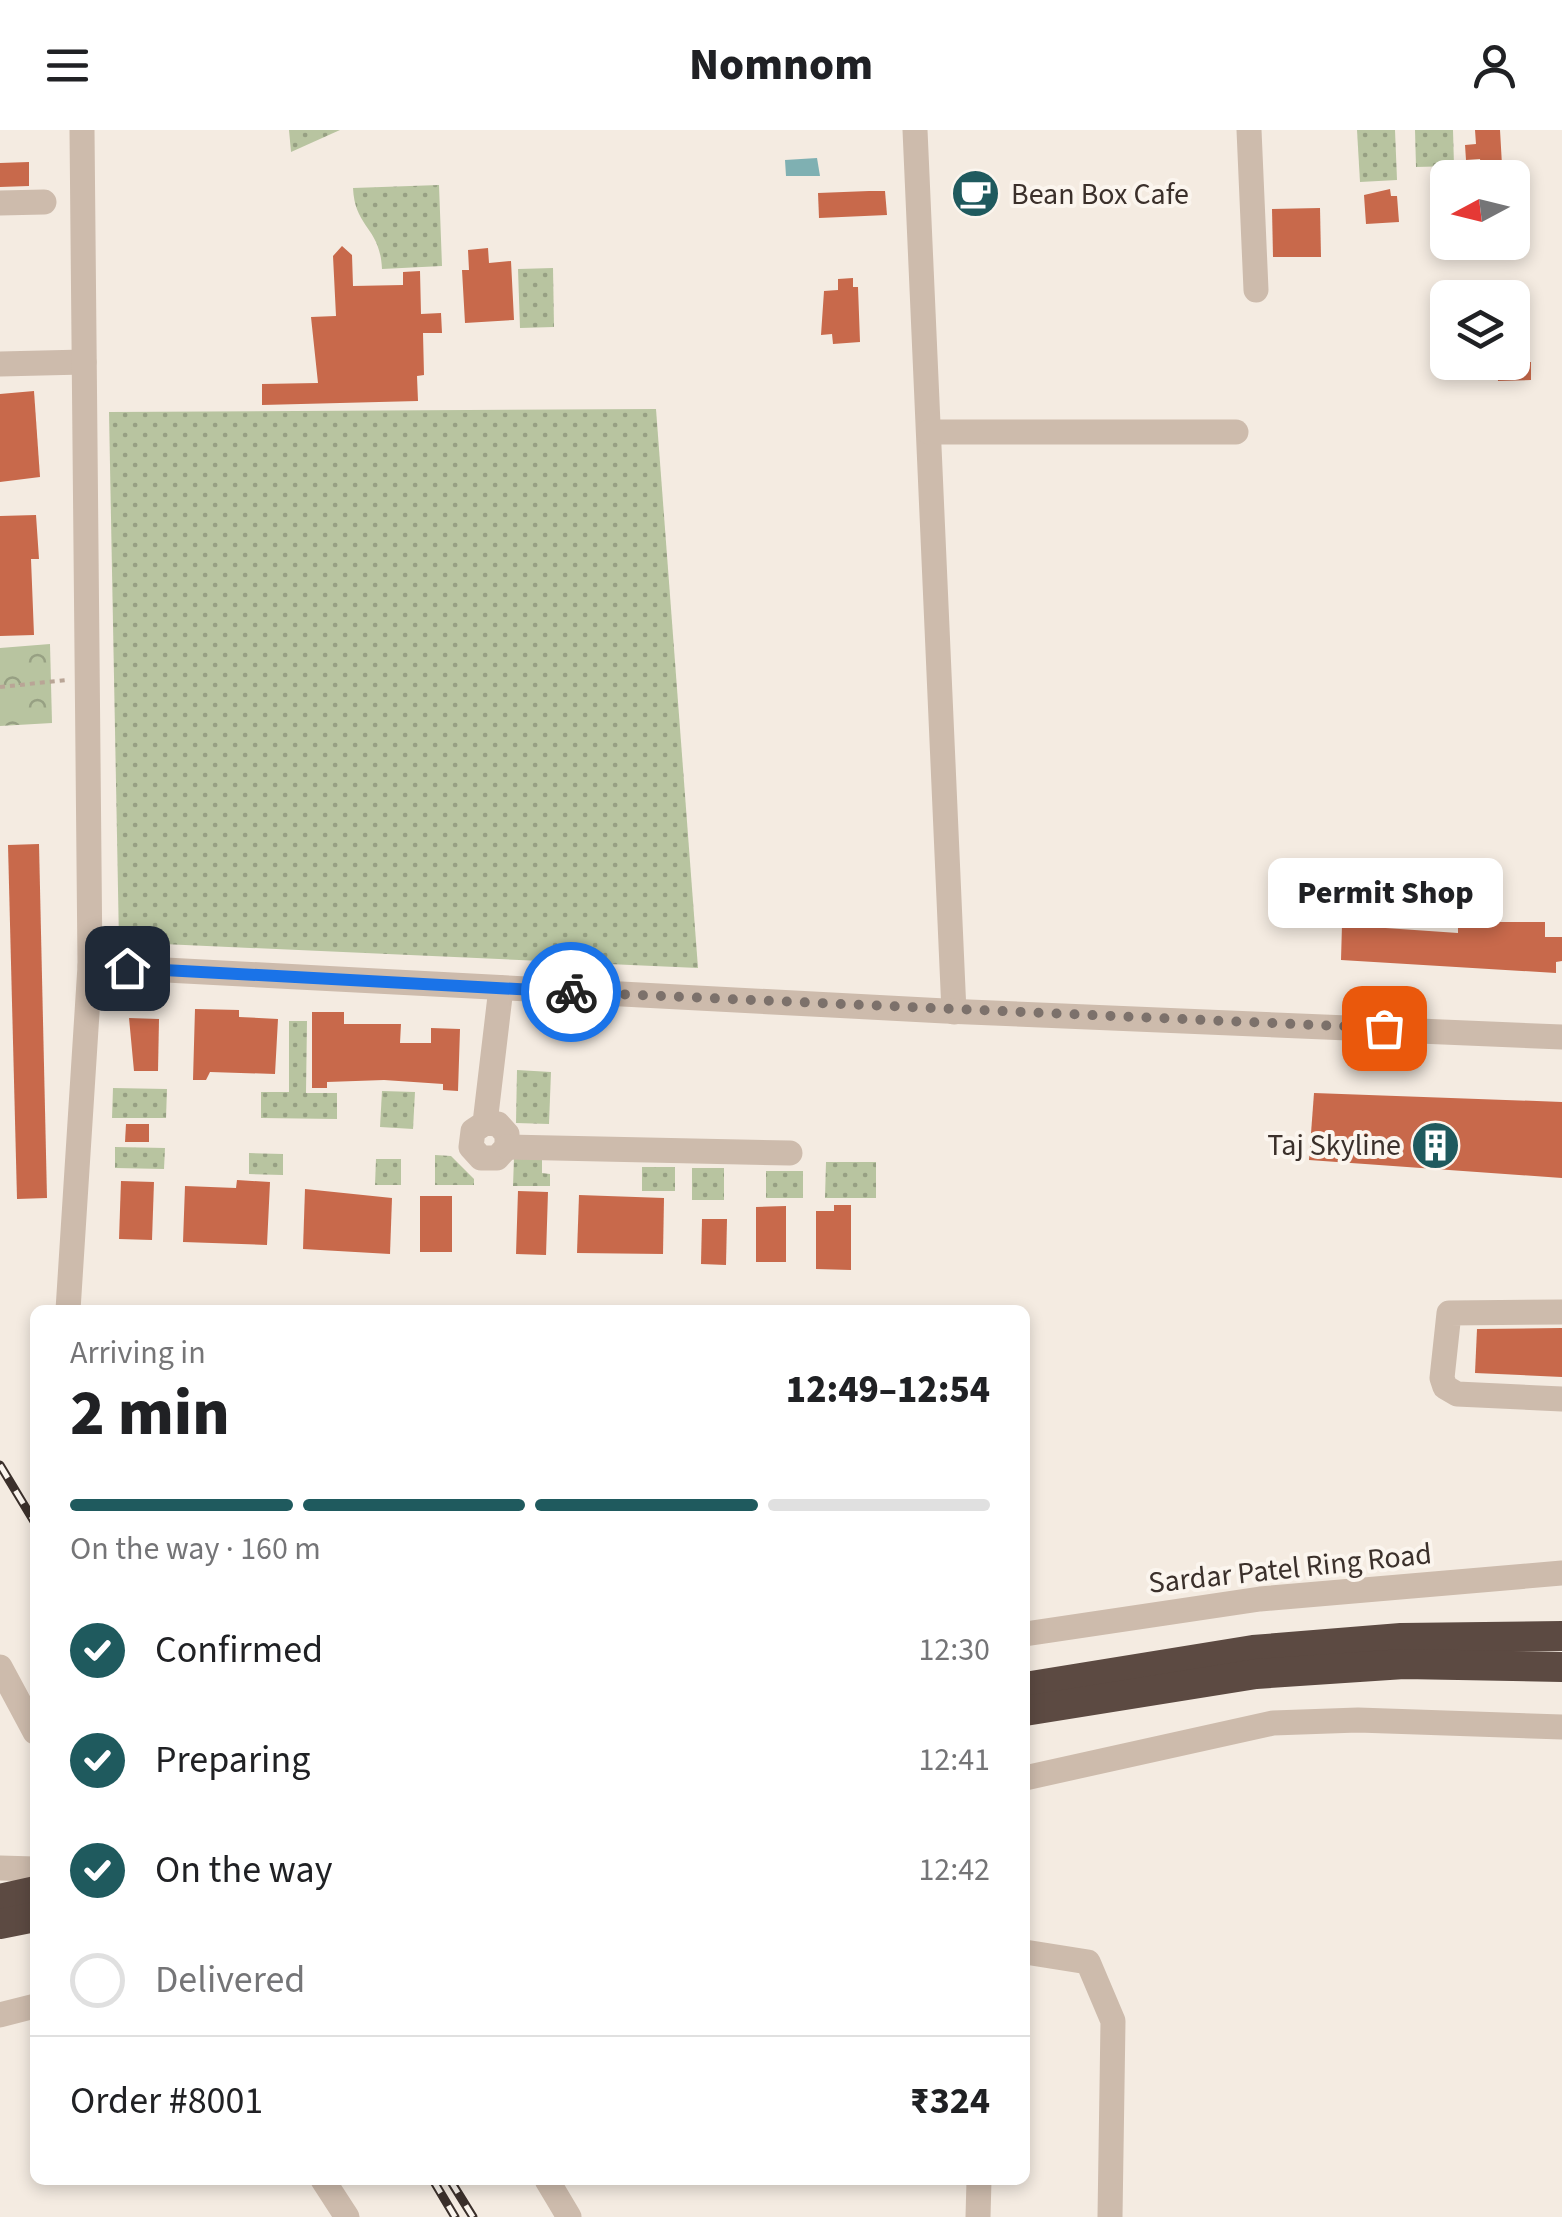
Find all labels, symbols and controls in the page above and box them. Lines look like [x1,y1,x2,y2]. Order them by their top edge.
text: Nomnom [689,33,873,97]
icon: menu [40,38,95,93]
icon: person [1467,38,1522,93]
north arrow [1430,160,1530,260]
map controls [1430,160,1530,380]
cafe icon: Bean Box Cafe [950,168,1002,220]
place label: Bean Box Cafe [1011,173,1189,216]
button: layers [1430,280,1530,380]
callout: Permit Shop [1266,858,1502,928]
text: Permit Shop [1297,870,1474,916]
pin [85,926,170,1011]
icon: home [100,941,155,996]
courier [521,942,621,1042]
icon: bike [544,965,599,1020]
pin [1342,986,1427,1071]
icon: bag [1357,1001,1412,1056]
building icon: Taj Skyline [1410,1119,1462,1171]
place label: Taj Skyline [1267,1124,1401,1167]
text: Arriving in [70,1330,206,1376]
text: 12:49–12:54 [786,1363,990,1417]
text: 2 min [70,1367,230,1460]
text: On the way · 160 m [70,1526,321,1572]
street label: Sardar Patel Ring Road [1146,1532,1434,1605]
icon: check [70,1623,125,1678]
text: Confirmed [155,1623,323,1677]
text: 12:30 [918,1627,990,1673]
icon: check [70,1733,125,1788]
text: Preparing [155,1733,310,1787]
text: 12:41 [918,1737,990,1783]
icon: check [70,1843,125,1898]
text: On the way [155,1843,332,1897]
text: 12:42 [918,1847,990,1893]
text: Delivered [155,1953,305,2007]
text: Order #8001 [70,2074,263,2128]
text: ₹324 [910,2074,990,2128]

